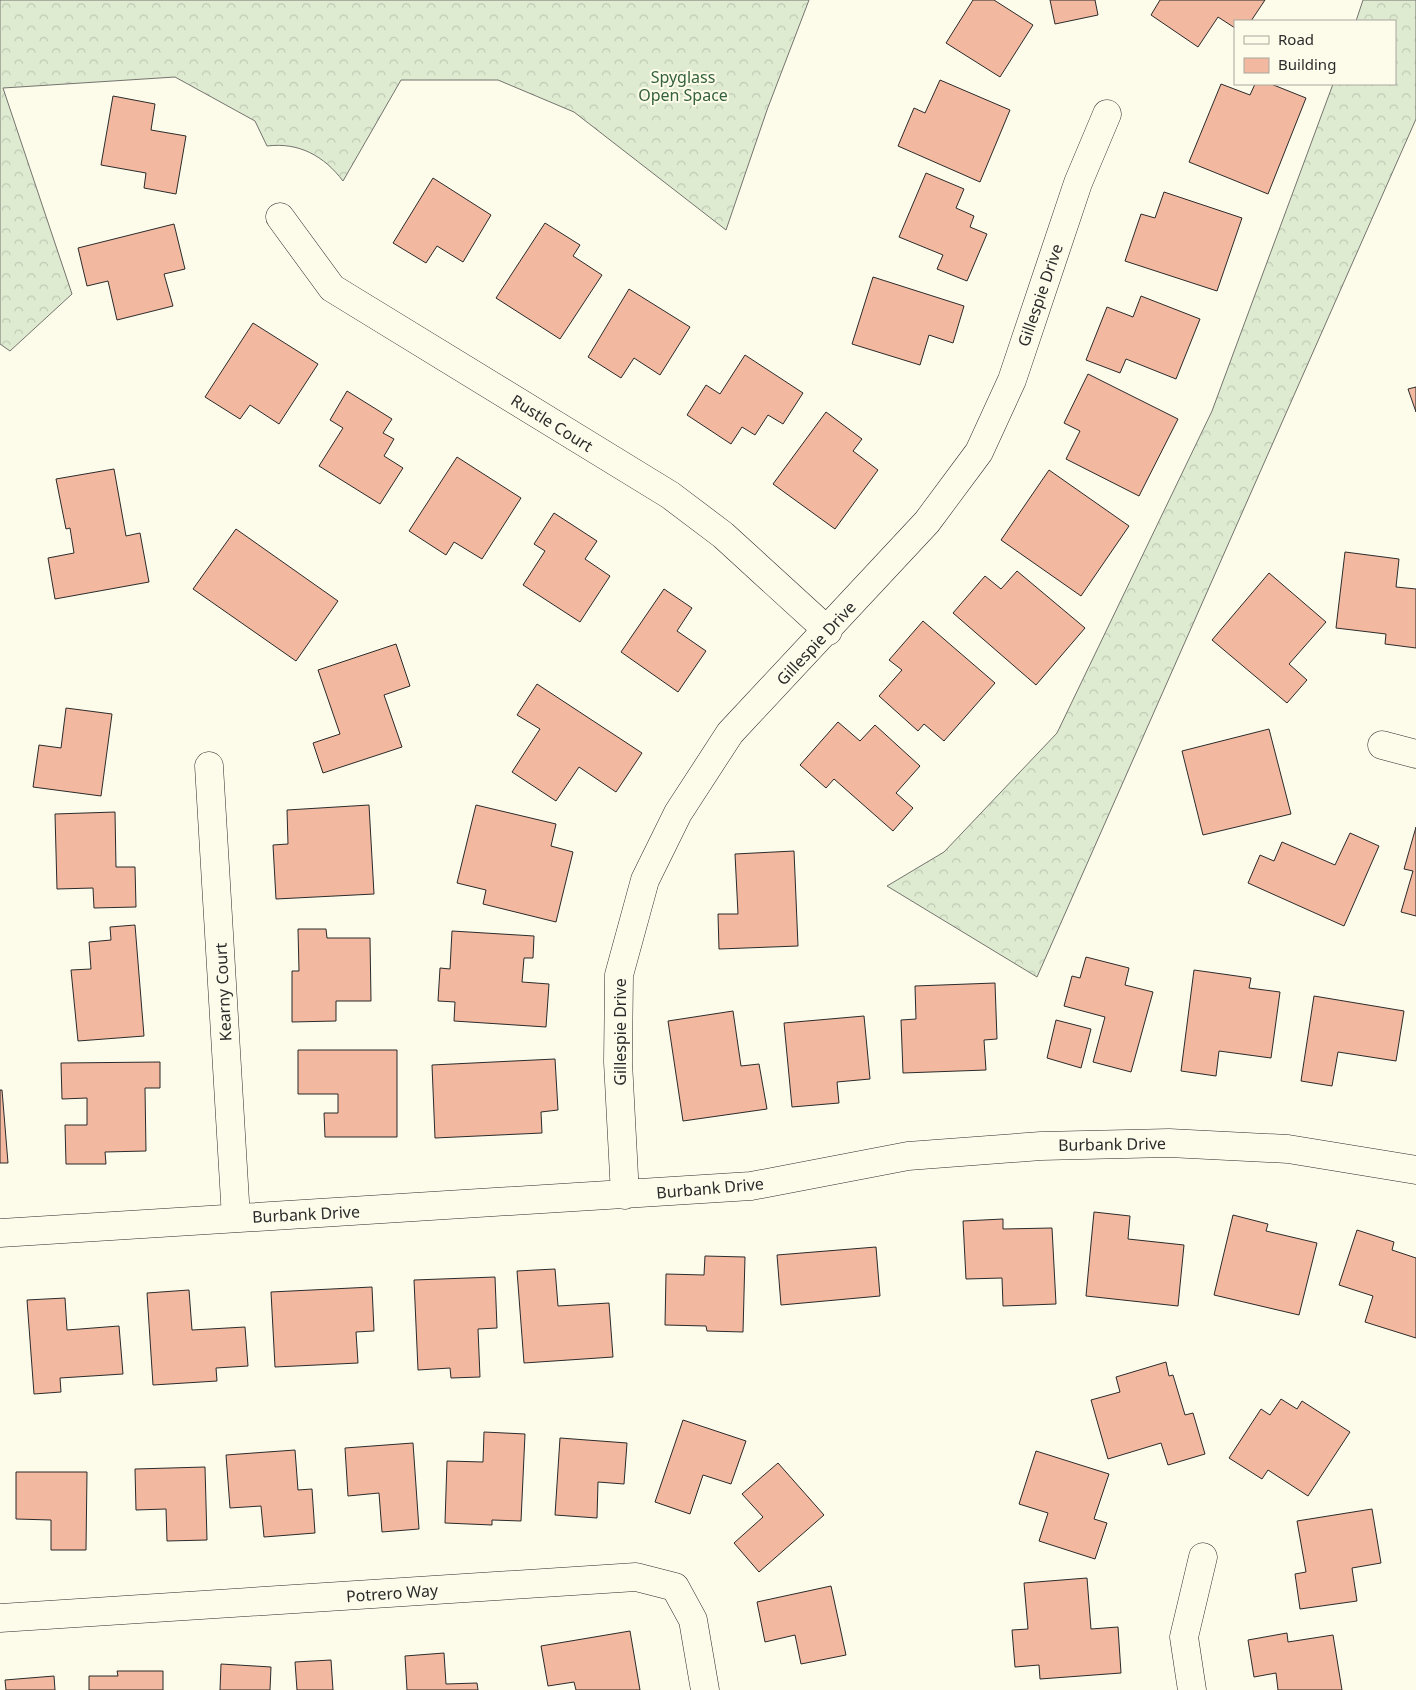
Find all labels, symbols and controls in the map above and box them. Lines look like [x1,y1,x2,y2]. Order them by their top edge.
legend [1234,20,1396,85]
text: Road [1278,29,1314,49]
text: Building [1278,54,1336,74]
park label: Spyglass Open Space [638,66,728,106]
street label: Gillespie Drive [1012,241,1068,349]
street label: Rustle Court [507,389,597,457]
street label: Gillespie Drive [771,596,861,690]
street label: Kearny Court [209,942,237,1042]
street label: Gillespie Drive [609,978,631,1086]
street label: Burbank Drive [1058,1132,1166,1156]
street label: Burbank Drive [655,1172,765,1204]
street label: Burbank Drive [252,1200,360,1228]
street label: Potrero Way [345,1579,440,1607]

